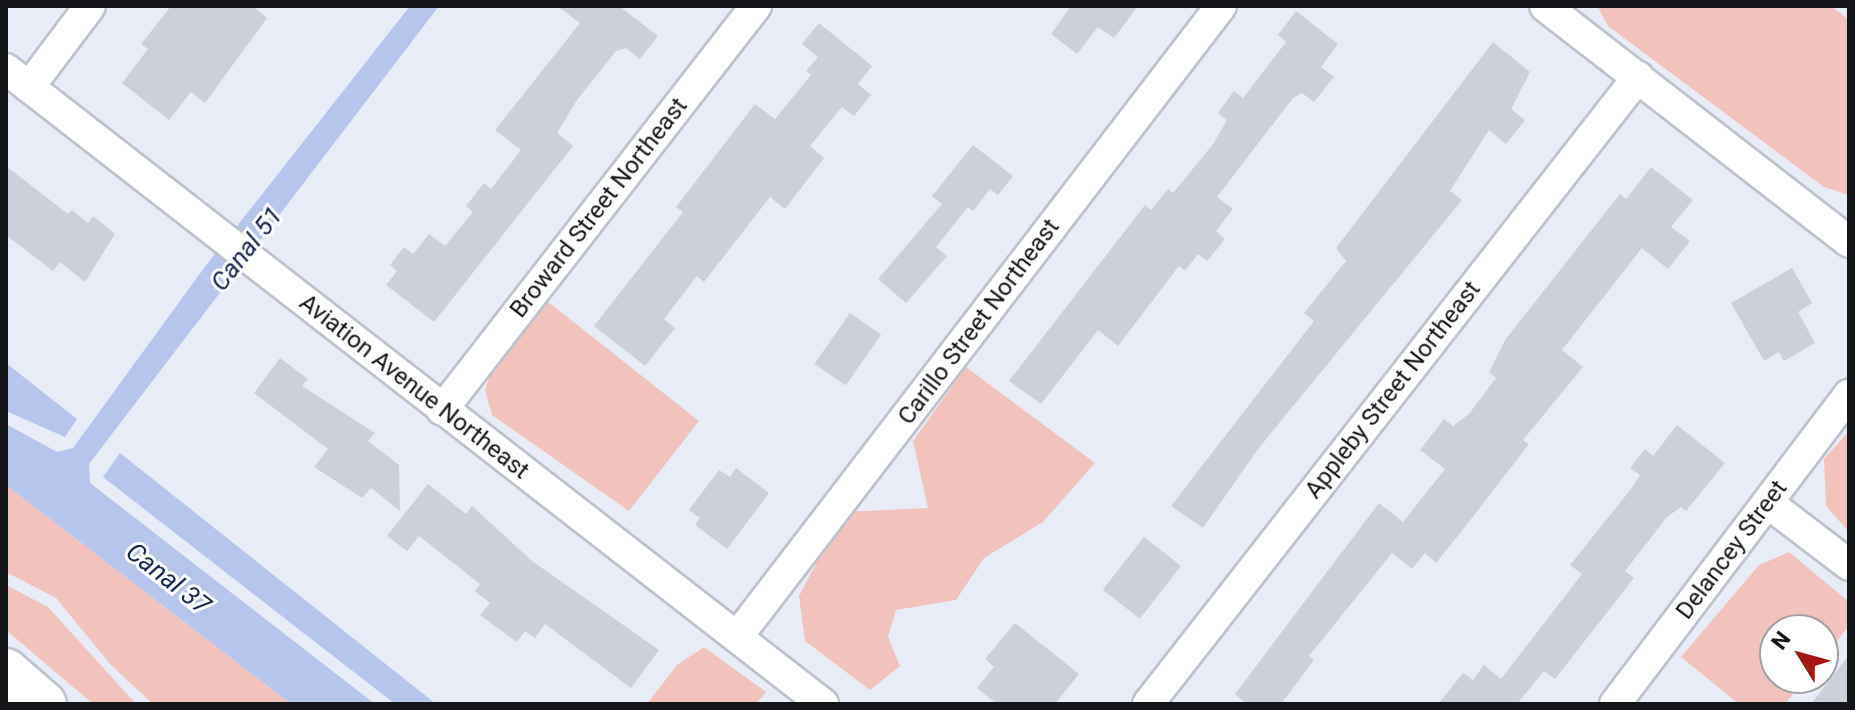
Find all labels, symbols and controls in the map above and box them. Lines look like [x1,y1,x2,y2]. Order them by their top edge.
street label: Broward Street Northeast [504,92,694,324]
water label: Canal 51 [204,201,290,297]
street label: Carillo Street Northeast [892,214,1066,430]
street label: Appleby Street Northeast [1299,276,1487,504]
street label: Aviation Avenue Northeast [294,288,534,486]
street label: Delancey Street [1670,475,1794,625]
water label: Canal 37 [120,536,216,622]
north arrow [1759,614,1839,694]
text: N [1766,627,1796,654]

